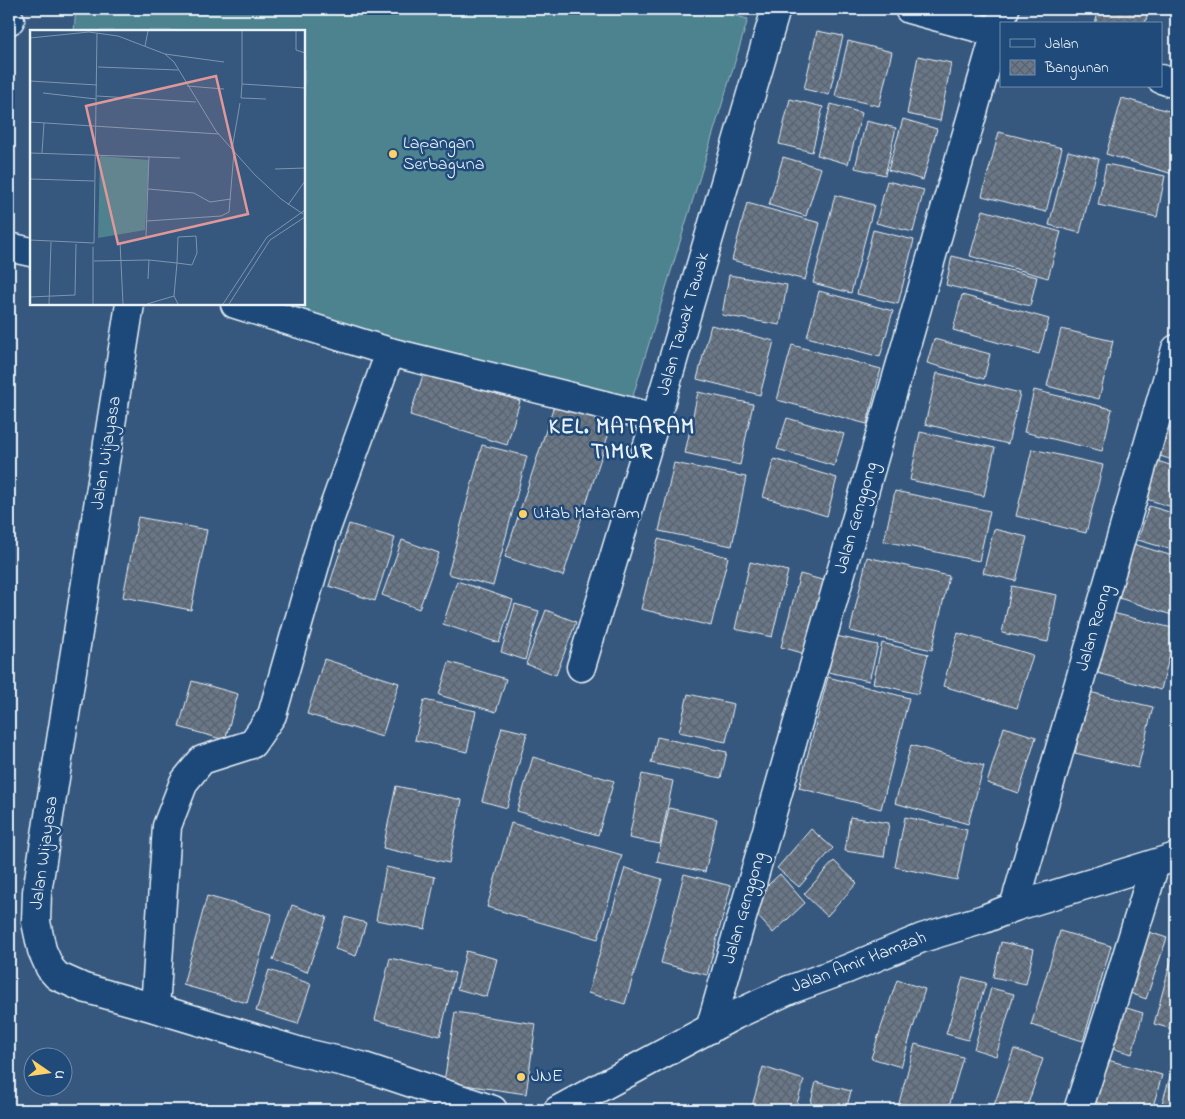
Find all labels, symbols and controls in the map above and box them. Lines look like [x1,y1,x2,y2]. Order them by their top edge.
legend [1000,22,1162,88]
inset map [30,30,305,305]
text: Jalan [1045,33,1078,55]
text: Bangunan [1044,57,1109,80]
place label: Lapangan Serbaguna [403,131,484,179]
marker: Lapangan Serbaguna [387,148,399,160]
street label: Jalan Tawak Tawak [651,249,717,399]
street label: Jalan Wijayasa [85,394,129,512]
district label: KEL. MATARAM TIMUR [549,412,695,469]
street label: Jalan Genggong [829,459,886,577]
place label: Utab Mataram [533,501,640,527]
marker: Utab Mataram [517,508,529,520]
street label: Jalan Reong [1070,582,1121,675]
street label: Jalan Wijayasa [24,794,66,912]
street label: Jalan Genggong [717,849,774,967]
street label: Jalan Amir Hamzah [788,925,930,1001]
north arrow [22,1046,72,1096]
place label: JNE [531,1064,563,1090]
text: U [48,1068,70,1081]
marker: JNE [515,1071,527,1083]

